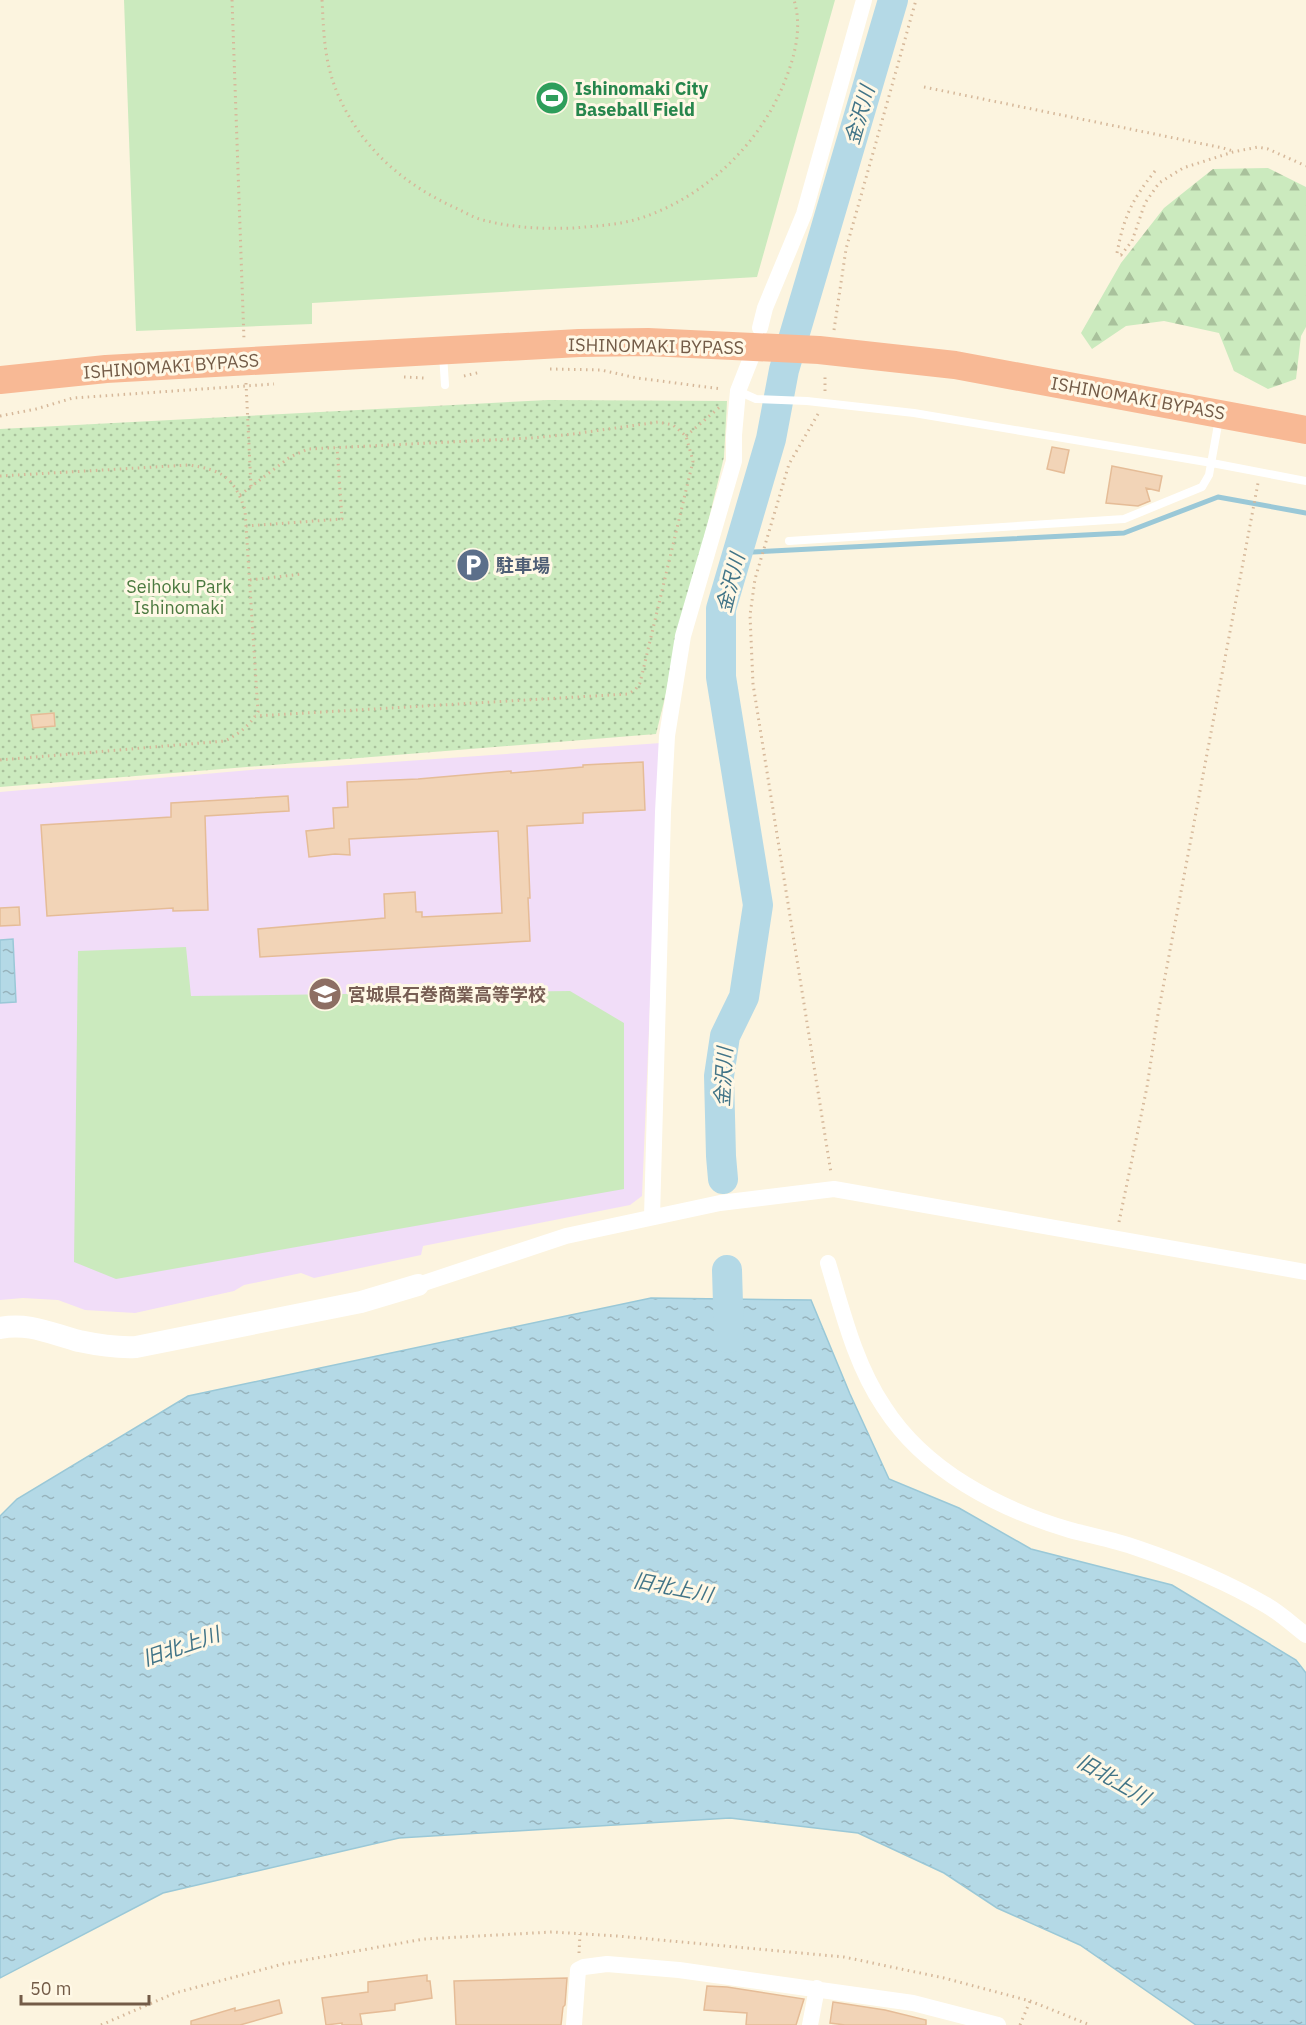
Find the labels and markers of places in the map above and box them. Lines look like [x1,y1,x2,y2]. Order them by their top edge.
place label: Ishinomaki City Baseball Field [575,77,708,121]
sports icon: Ishinomaki City Baseball Field [534,80,570,116]
parking icon: 駐車場 [455,547,491,583]
place label: 駐車場 [496,554,550,577]
school or university icon: 宮城県石巻商業高等学校 [307,976,343,1012]
place label: 宮城県石巻商業高等学校 [348,983,546,1006]

